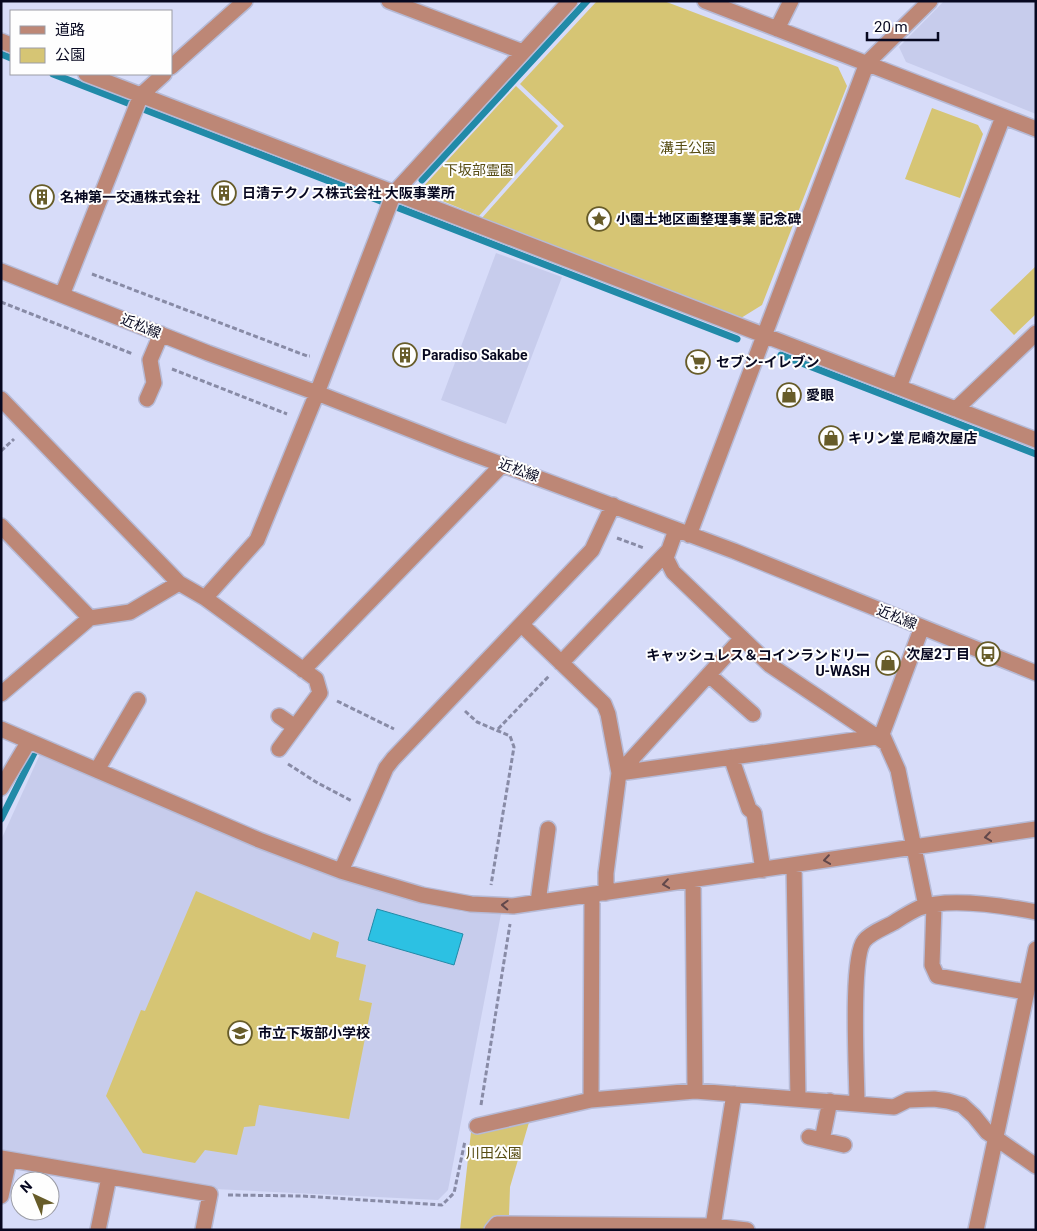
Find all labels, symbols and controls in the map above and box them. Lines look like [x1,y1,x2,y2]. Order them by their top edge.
legend [10,10,172,75]
scale bar [867,10,938,42]
text: 20 m [874,18,908,36]
text: 道路 [55,21,85,39]
text: 公園 [55,46,85,64]
park label: 溝手公園 [660,140,716,156]
park label: 下坂部霊園 [444,162,514,178]
building icon: 日清テクノス株式会社 大阪事業所 [211,180,237,206]
building icon: 名神第一交通株式会社 [29,184,55,210]
place label: 日清テクノス株式会社 大阪事業所 [242,185,455,201]
place label: 名神第一交通株式会社 [60,189,200,205]
place icon: 小園土地区画整理事業 記念碑 [586,206,612,232]
place label: 小園土地区画整理事業 記念碑 [616,211,801,227]
street label: 近松線 [119,311,163,341]
building icon: Paradiso Sakabe [392,342,418,368]
place label: Paradiso Sakabe [422,347,528,363]
supermarket icon: セブン-イレブン [685,349,711,375]
place label: セブン-イレブン [716,354,820,370]
shop icon: 愛眼 [776,382,802,408]
place label: 愛眼 [806,387,834,403]
shop icon: キリン堂 尼崎次屋店 [818,425,844,451]
place label: キリン堂 尼崎次屋店 [848,430,977,446]
street label: 近松線 [497,455,541,485]
street label: 近松線 [875,602,919,632]
bus stop icon: 次屋2丁目 [975,641,1001,667]
place label: 次屋2丁目 [906,646,970,662]
place label: キャッシュレス＆コインランドリー U-WASH [646,647,870,679]
shop icon: キャッシュレス＆コインランドリー U-WASH [875,650,901,676]
one-way arrow [983,831,992,841]
one-way arrow [822,855,831,865]
one-way arrow [662,878,670,889]
one-way arrow [501,900,509,911]
school or university icon: 市立下坂部小学校 [227,1020,253,1046]
place label: 市立下坂部小学校 [258,1025,370,1041]
park label: 川田公園 [466,1145,522,1161]
north arrow [10,1171,60,1221]
text: N [17,1177,35,1196]

